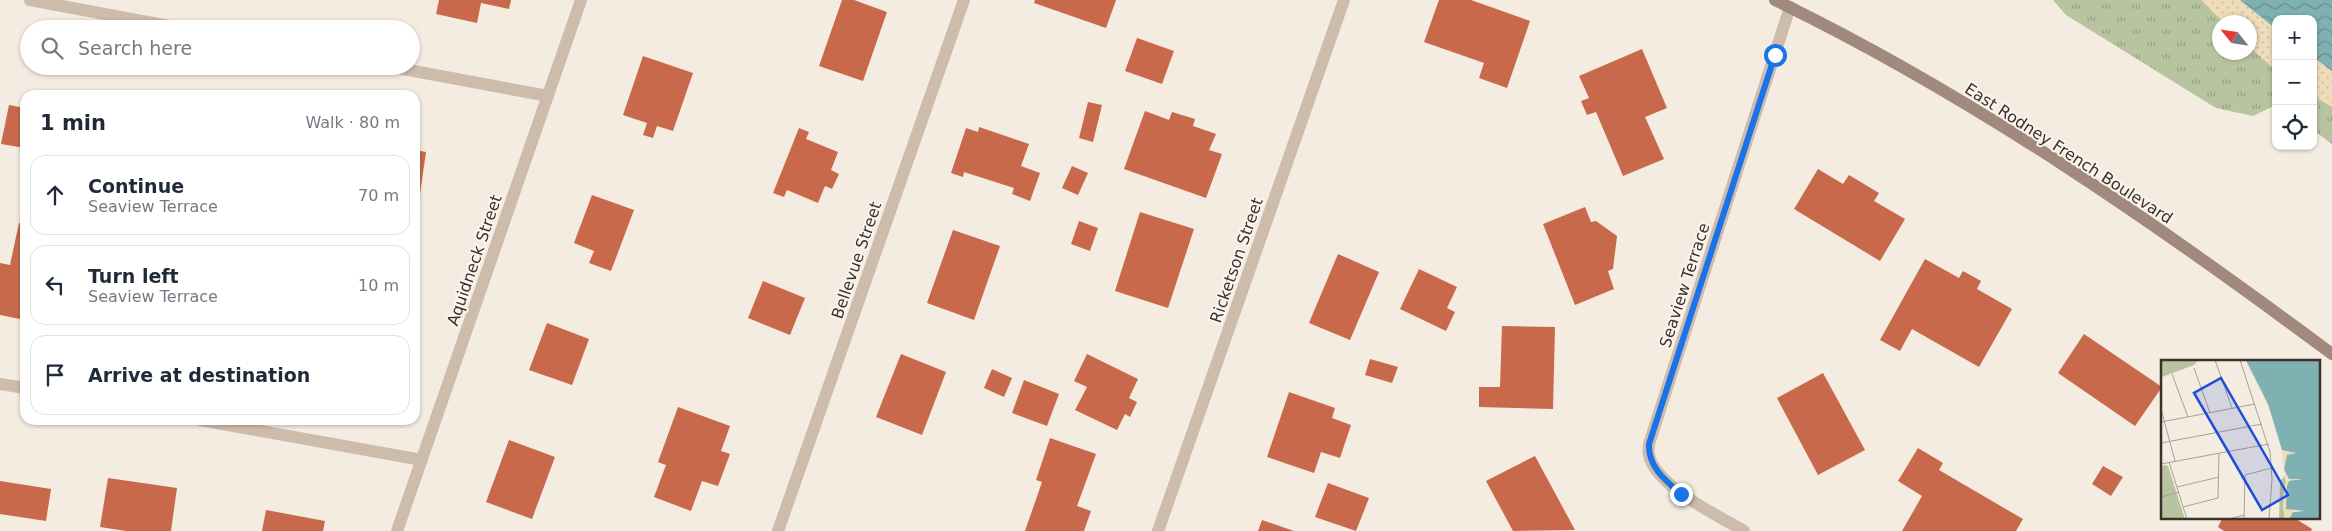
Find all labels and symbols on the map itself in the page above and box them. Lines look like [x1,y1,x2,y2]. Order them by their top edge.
north arrow [2212,15,2257,60]
route start [1764,44,1787,67]
street label: East Rodney French Boulevard [1961,79,2176,228]
street label: Aquidneck Street [443,192,506,328]
street label: Ricketson Street [1206,195,1267,325]
street label: Bellevue Street [828,199,885,321]
street label: Seaview Terrace [1655,220,1714,350]
inset map [2161,360,2320,518]
route end [1670,483,1693,506]

